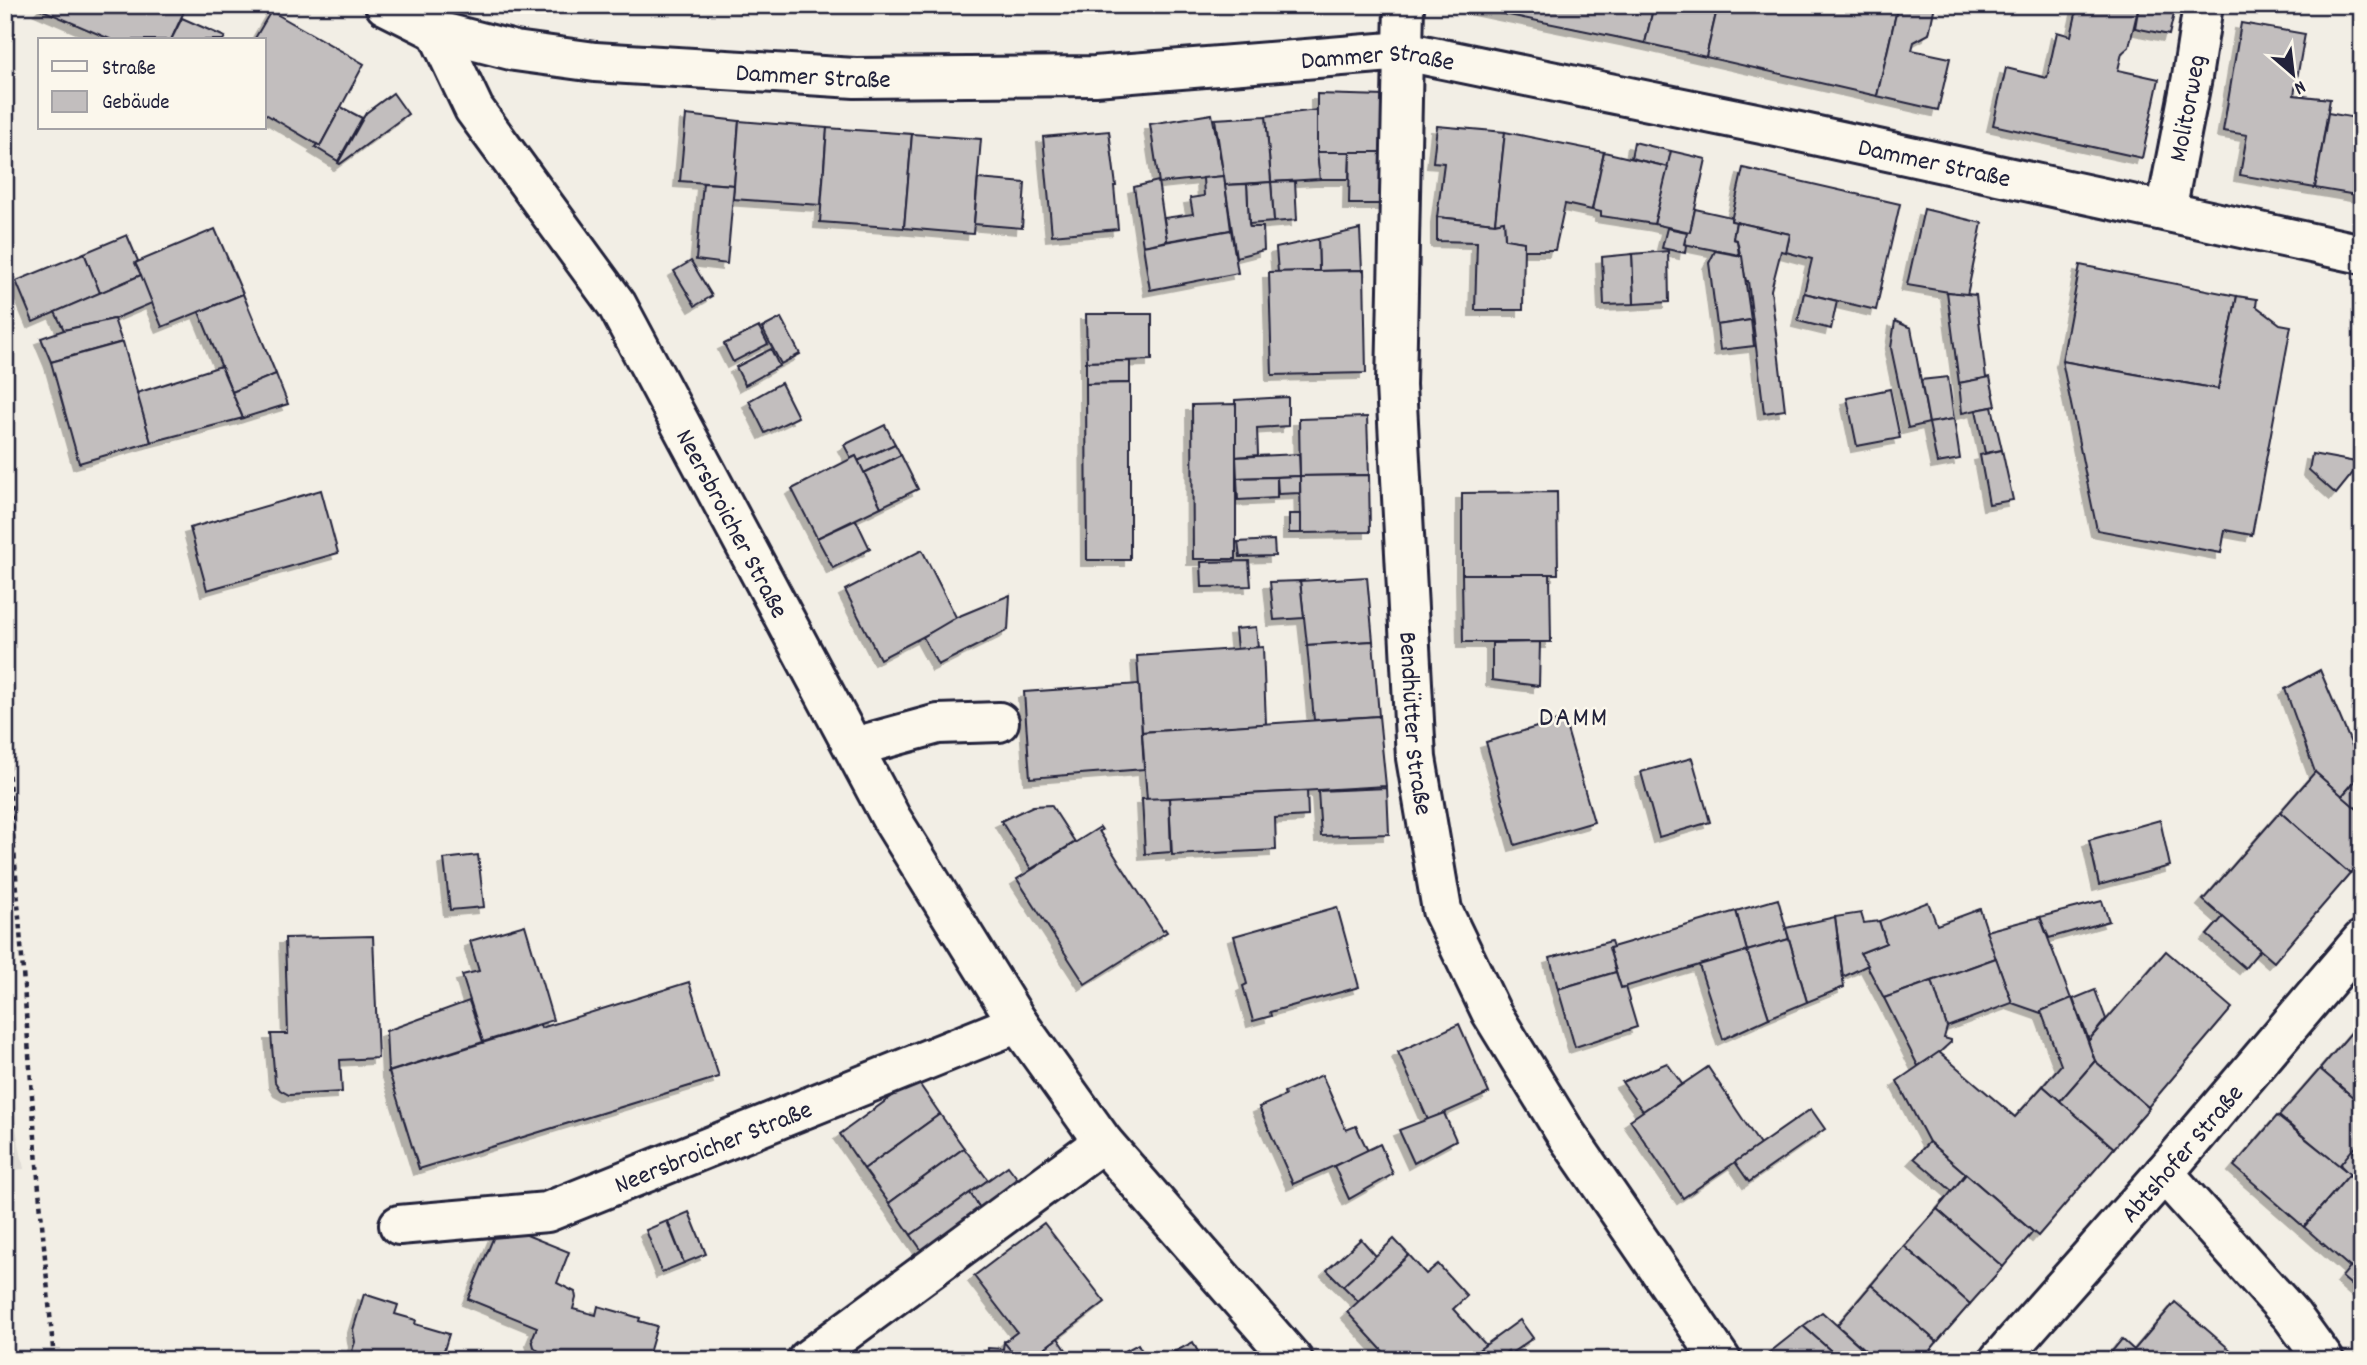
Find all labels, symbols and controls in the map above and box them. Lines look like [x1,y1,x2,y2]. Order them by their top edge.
street label: Dammer Straße [1300,36,1458,83]
legend [38,38,266,130]
north arrow [2258,38,2328,108]
street label: Molitorweg [2161,52,2217,165]
text: Straße [102,55,156,85]
street label: Dammer Straße [734,56,891,100]
text: N [2289,72,2310,100]
text: Gebäude [102,89,170,119]
street label: Dammer Straße [1854,130,2014,199]
street label: Neersbroicher Straße [665,423,796,626]
street label: Bendhütter Straße [1387,631,1440,818]
district label: DAMM [1539,700,1609,740]
street label: Abtshofer Straße [2113,1077,2254,1232]
street label: Neersbroicher Straße [610,1093,818,1205]

